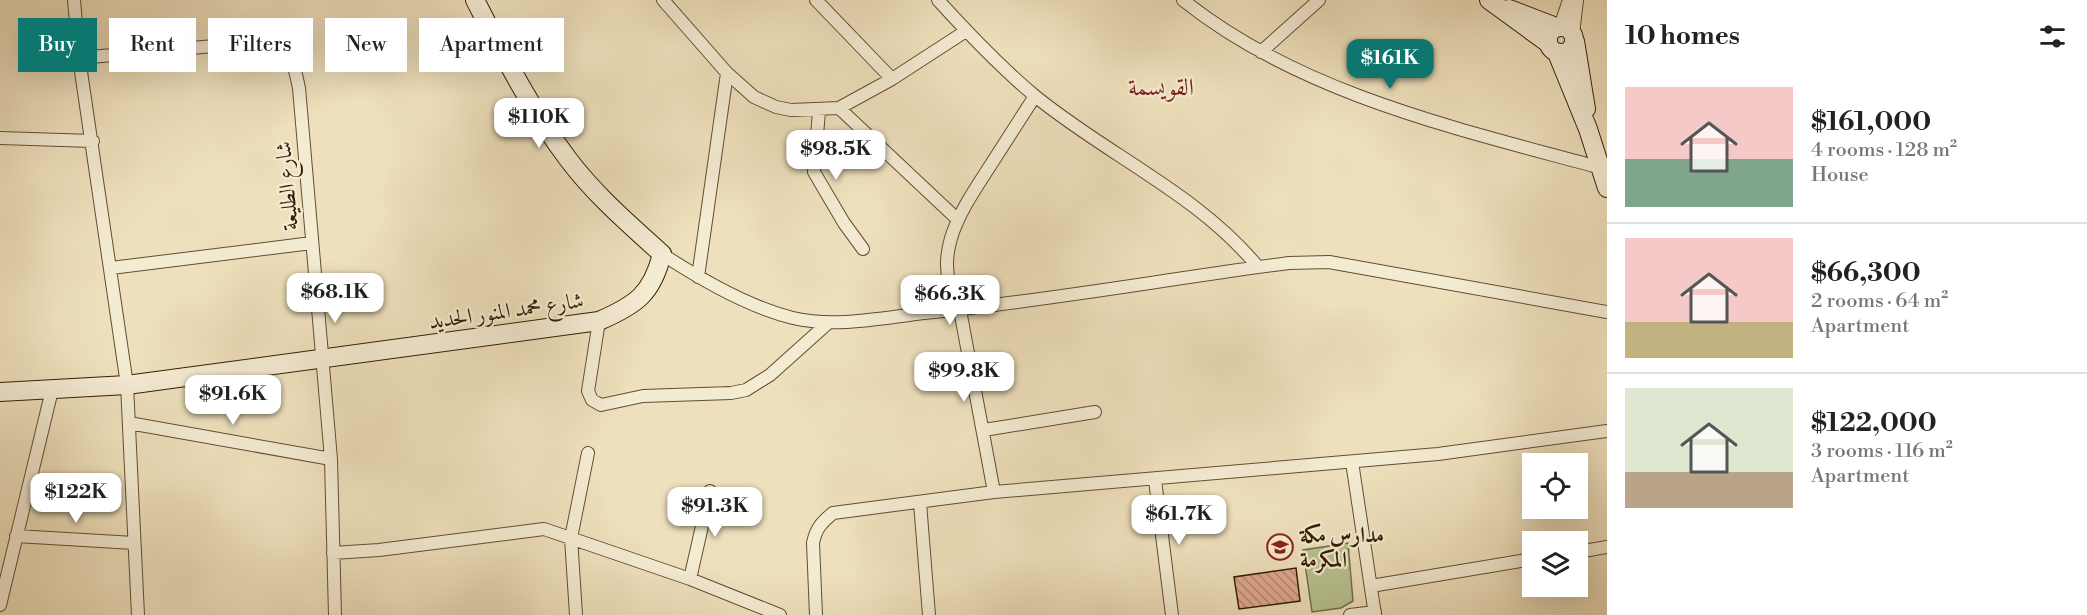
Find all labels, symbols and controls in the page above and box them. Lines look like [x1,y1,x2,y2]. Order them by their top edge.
chip: Buy [18,18,97,72]
chip: Rent [109,18,196,72]
chip: Filters [208,18,313,72]
chip: New [325,18,407,72]
chip: Apartment [419,18,564,72]
text: 10 homes [1625,20,1740,52]
icon: filters [2036,20,2069,53]
pin: $161K [1348,39,1432,90]
text: $161K [1361,46,1419,71]
district label: القويسمة [1128,73,1194,103]
pin: $110K [497,98,581,149]
text: $110K [508,105,570,130]
text: $161,000 [1811,106,1931,138]
icon: home [1673,111,1745,183]
pin: $98.5K [787,130,885,181]
text: $98.5K [800,137,872,162]
text: 4 rooms · 128 m² [1811,138,1957,163]
street label: شارع الطليعة [270,140,309,232]
text: House [1811,163,1869,188]
text: $66,300 [1811,257,1921,289]
icon: home [1673,262,1745,334]
pin: $68.1K [286,273,384,324]
pin: $66.3K [901,275,999,326]
text: $68.1K [301,280,369,305]
text: $66.3K [915,282,985,307]
street label: شارع محمد المنور الحديد [427,287,586,340]
text: 2 rooms · 64 m² [1811,289,1948,314]
text: Apartment [1811,314,1909,339]
pin: $99.8K [915,352,1013,403]
text: $99.8K [928,359,1000,384]
pin: $91.6K [184,375,282,426]
text: $91.6K [199,382,267,407]
text: $122,000 [1811,407,1937,439]
icon: home [1673,412,1745,484]
text: 3 rooms · 116 m² [1811,439,1953,464]
map controls [1522,453,1588,597]
button: locate [1522,453,1588,519]
text: Apartment [1811,464,1909,489]
pin: $122K [34,473,118,524]
text: $122K [44,480,108,505]
pin: $91.3K [666,487,764,538]
text: $91.3K [681,494,749,519]
pin: $61.7K [1130,495,1228,546]
text: $61.7K [1145,502,1213,527]
place label: مدارس مكة المكرمة [1298,522,1384,574]
button: layers [1522,531,1588,597]
school or university icon: مدارس مكة المكرمة [1265,532,1295,562]

